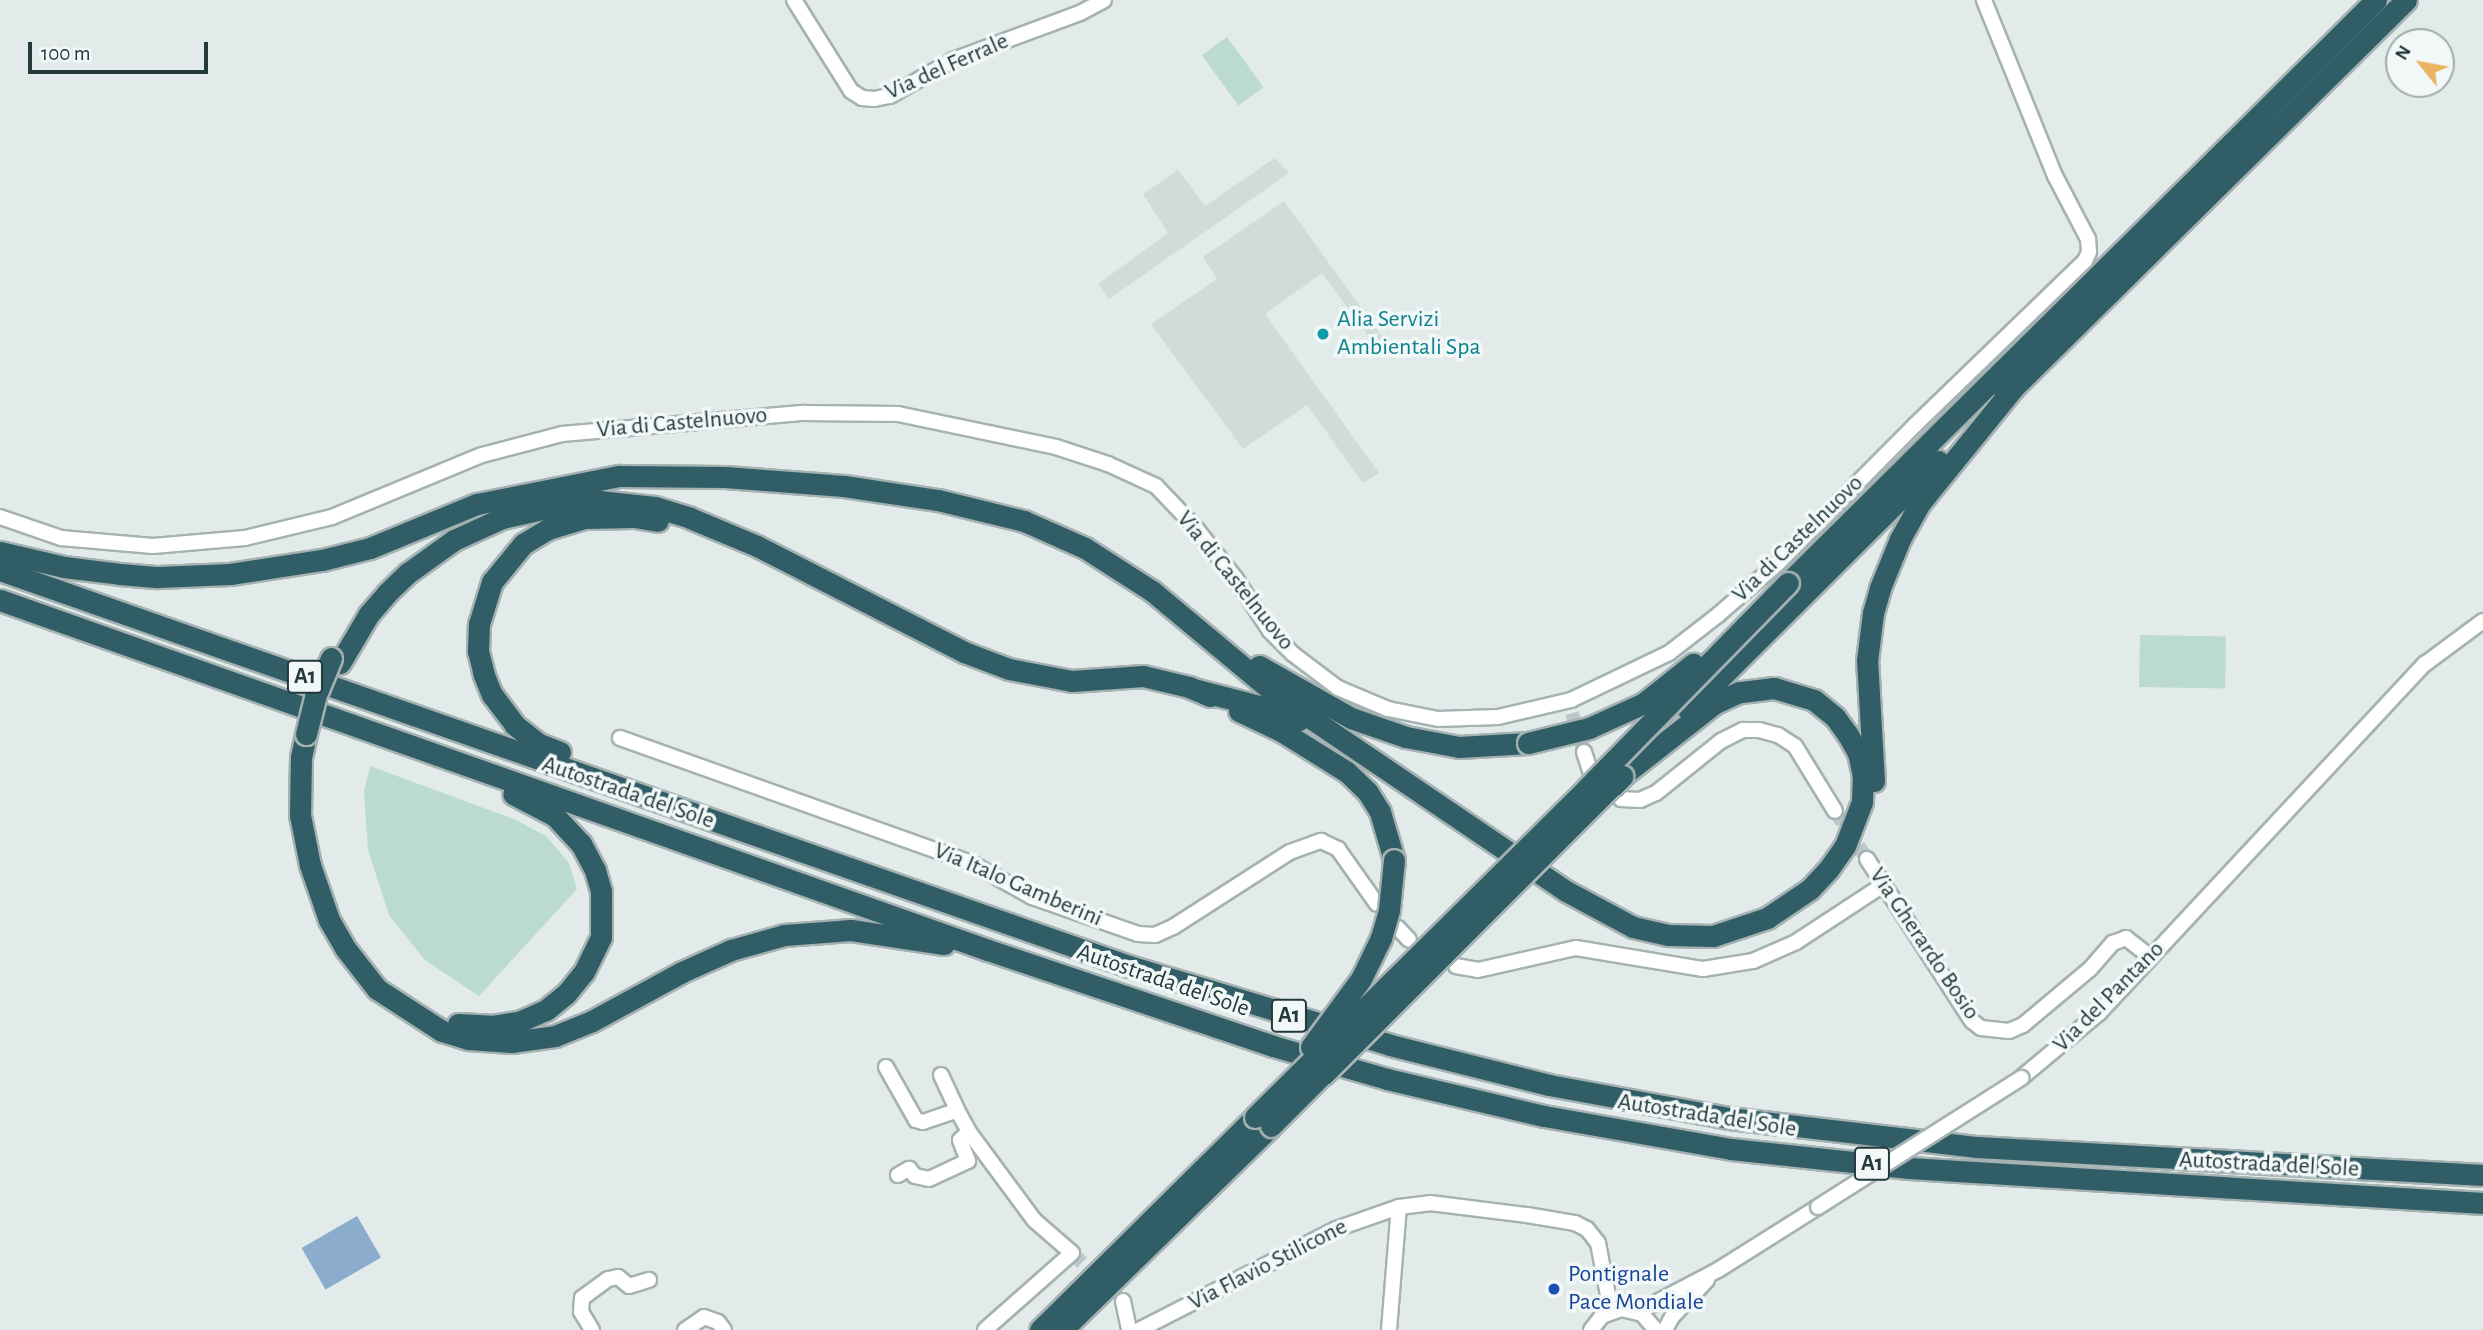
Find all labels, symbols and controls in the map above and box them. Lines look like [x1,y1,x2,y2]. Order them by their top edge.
street label: Via del Ferrale [881,27,1013,107]
scale bar [32,28,212,72]
north arrow [2385,28,2455,98]
text: N [2392,42,2415,64]
text: 100 m [41,43,91,64]
place label: Alia Servizi Ambientali Spa [1337,306,1480,362]
marker: Alia Servizi Ambientali Spa [1315,326,1331,342]
street label: Via di Castelnuovo [596,401,768,445]
street label: Via di Castelnuovo [1726,469,1870,609]
street label: Via di Castelnuovo [1170,505,1300,657]
road number: A1 [286,657,324,696]
street label: Autostrada del Sole [538,750,718,836]
street label: Via Italo Gamberini [929,837,1107,933]
street label: Via Gherardo Bosio [1862,862,1986,1026]
street label: Via del Pantano [2047,935,2171,1059]
street label: Autostrada del Sole [1073,938,1253,1024]
road number: A1 [1270,996,1308,1036]
street label: Autostrada del Sole [1616,1088,1798,1144]
road number: A1 [1853,1144,1891,1184]
street label: Autostrada del Sole [2178,1146,2360,1184]
street label: Via Flavio Stilicone [1184,1213,1352,1317]
place label: Pontignale Pace Mondiale [1568,1261,1704,1317]
marker: Pontignale Pace Mondiale [1546,1281,1562,1297]

